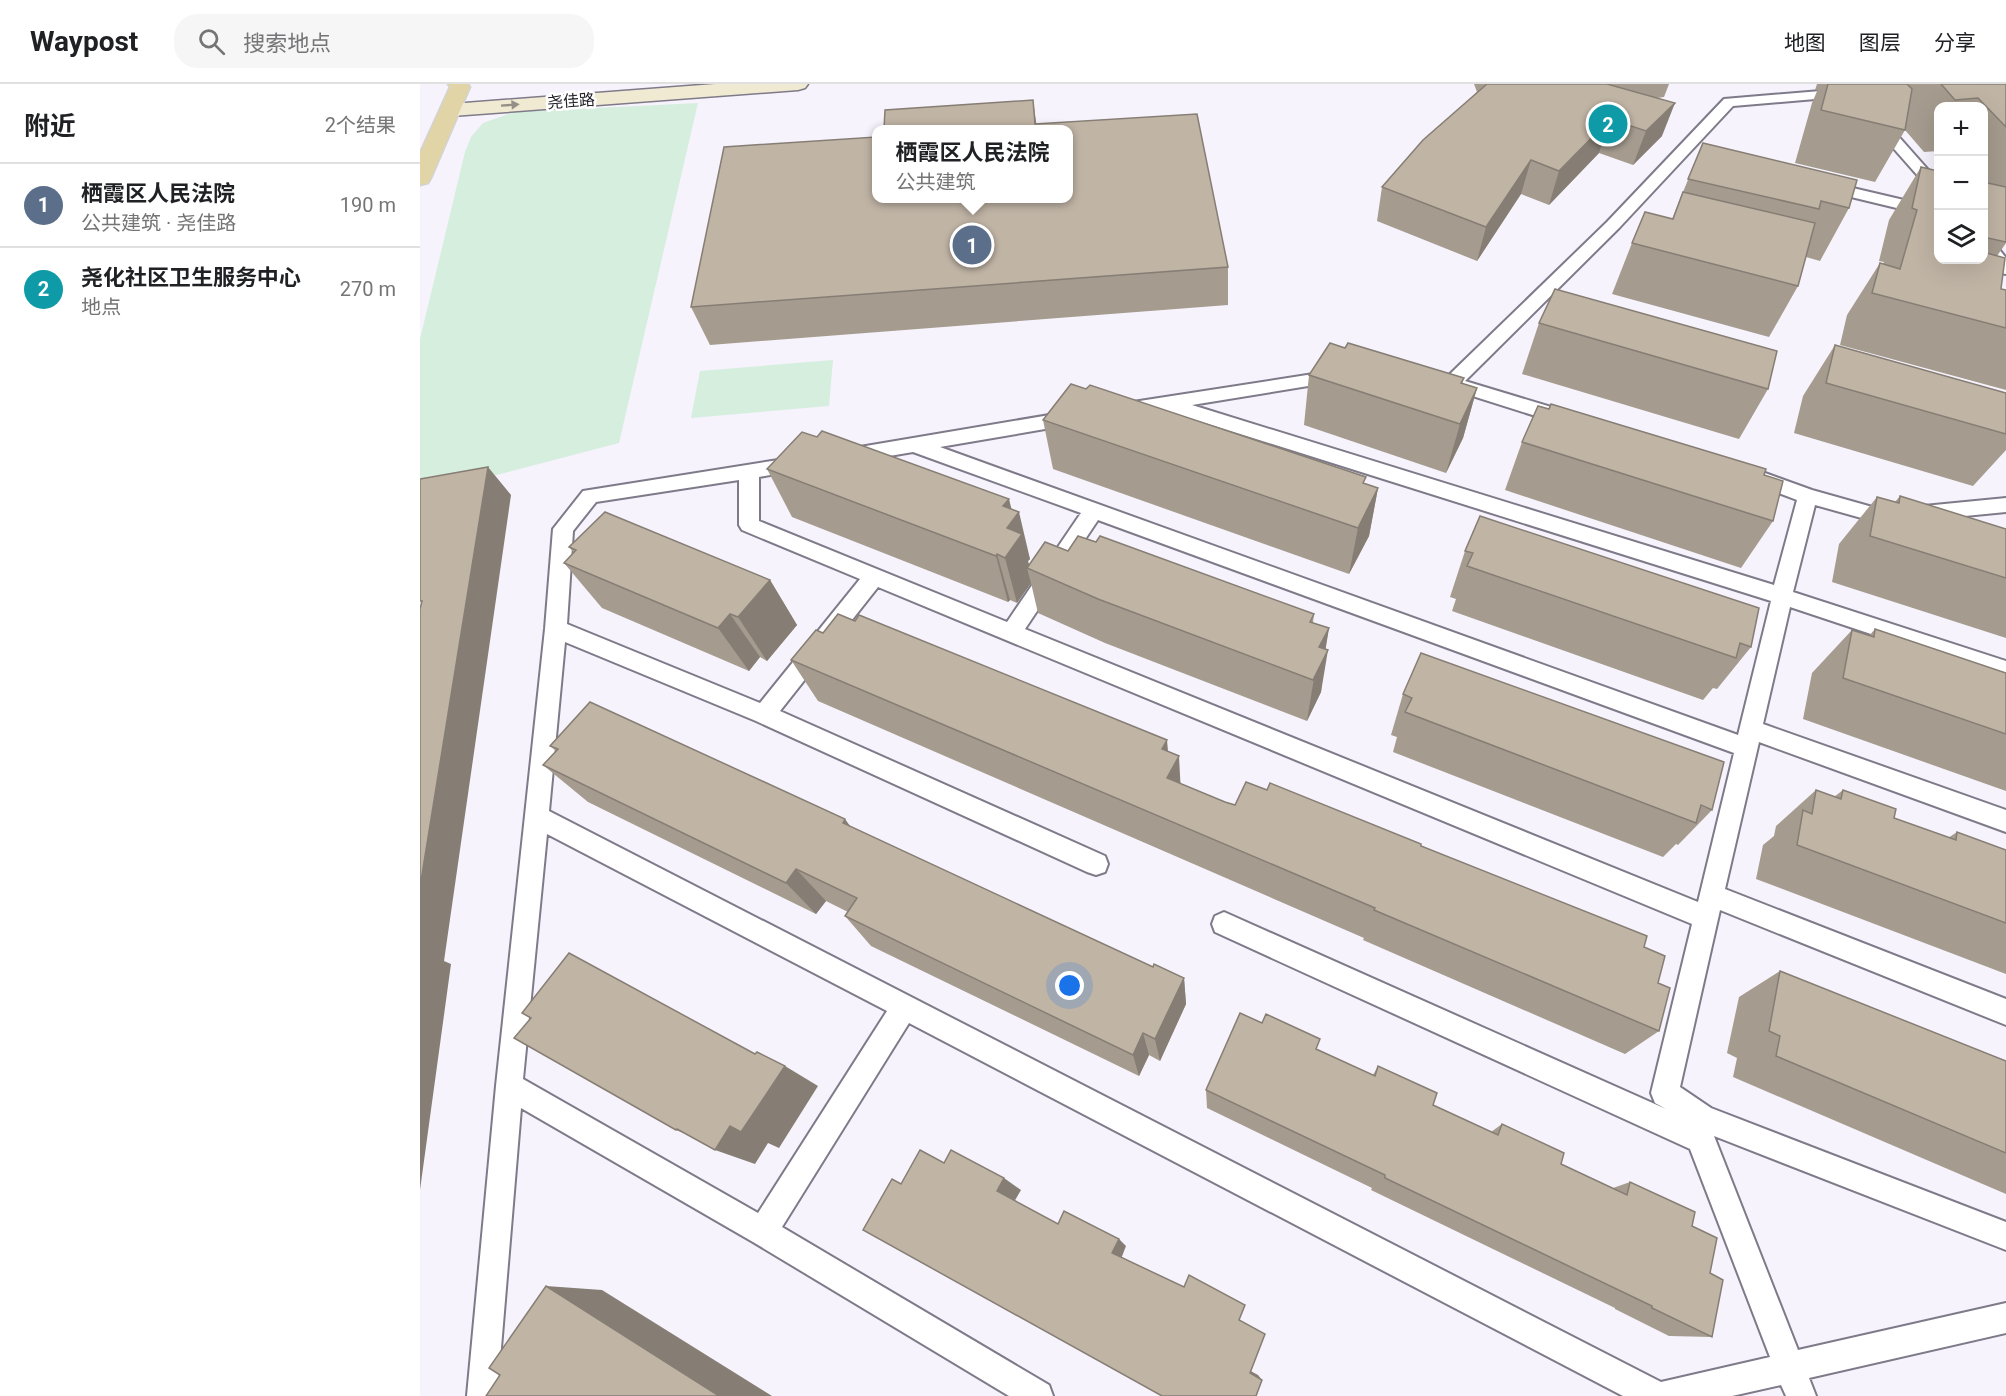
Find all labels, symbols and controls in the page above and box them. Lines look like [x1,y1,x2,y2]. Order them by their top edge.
search box [174,14,594,68]
text: Waypost [30,25,138,58]
icon: search [195,25,228,58]
text: 搜索地点 [243,31,331,56]
text: 地图 [1784,31,1826,55]
text: 图层 [1859,31,1901,55]
text: 分享 [1934,31,1976,55]
street label: 尧佳路 [546,90,596,112]
one-way arrow [500,101,519,110]
pin: 2 [1588,102,1628,147]
map controls [1934,102,1988,264]
button: + [1934,102,1988,156]
text: 附近 [24,111,76,141]
text: 2个结果 [325,113,396,137]
popup [872,125,1073,203]
text: 栖霞区人民法院 [895,140,1050,165]
button: − [1934,156,1988,210]
text: 公共建筑 [895,170,975,194]
text: 栖霞区人民法院 [81,181,235,206]
text: 1 [38,193,49,217]
text: 190 m [340,193,396,217]
button: layers [1934,210,1988,264]
text: 公共建筑 · 尧佳路 [81,211,236,235]
pin: 1 [952,222,992,268]
text: 尧化社区卫生服务中心 [81,265,301,290]
text: 2 [38,277,49,301]
text: 270 m [340,277,396,301]
text: 地点 [81,295,121,319]
your location [1055,971,1084,1000]

